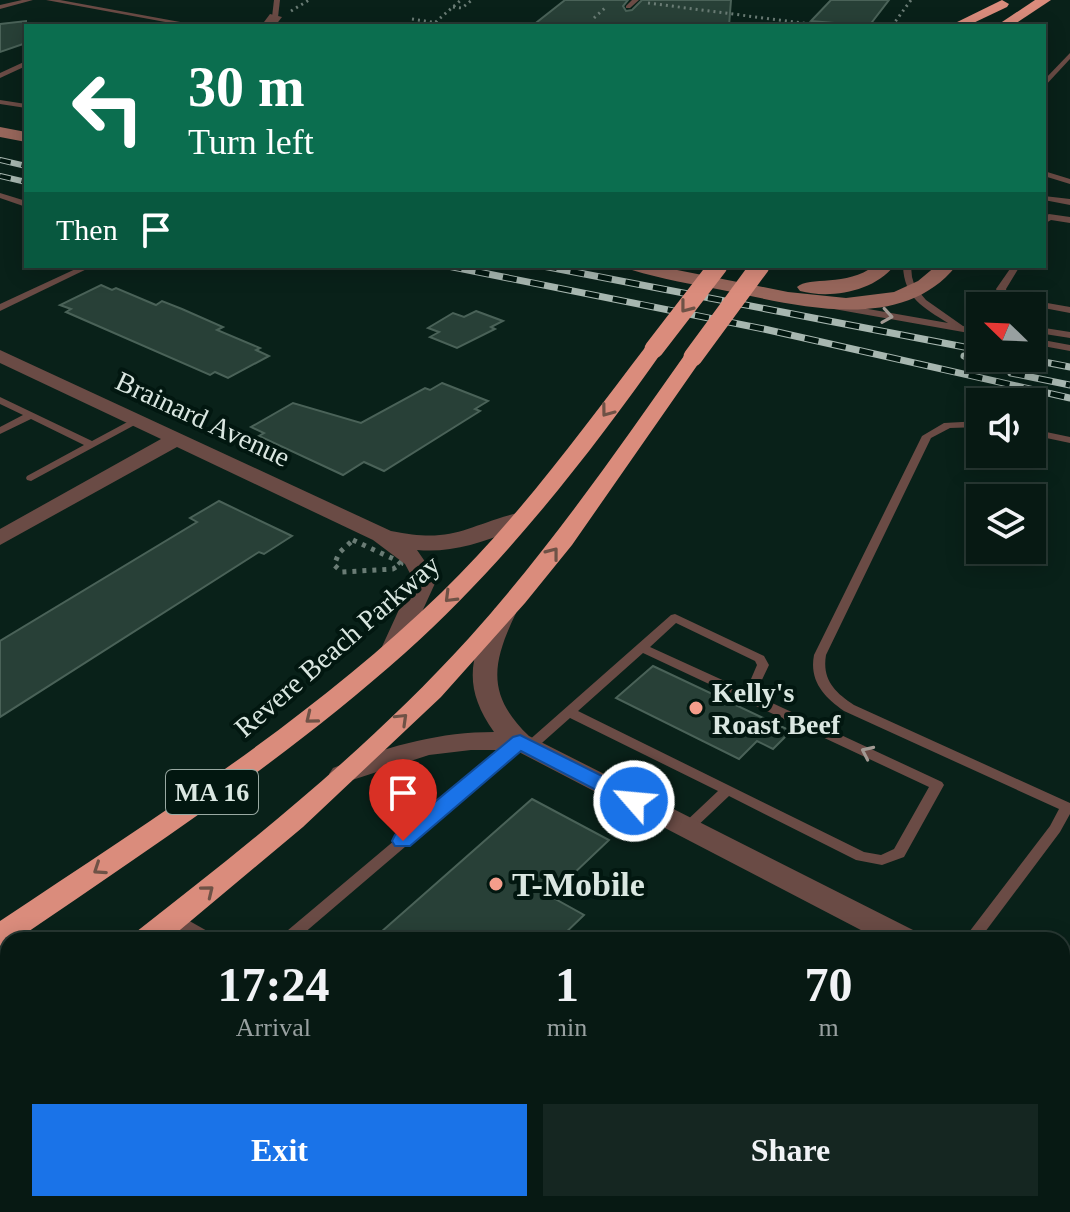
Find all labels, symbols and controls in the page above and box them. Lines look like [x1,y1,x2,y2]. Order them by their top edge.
icon: left [56,56,160,160]
text: 30 m [188,56,305,118]
text: Turn left [188,122,314,162]
icon: arrive [134,208,178,252]
text: Then [56,213,118,246]
north arrow [966,292,1046,372]
map controls [966,292,1046,564]
one-way arrow [681,298,695,313]
one-way arrow [880,306,894,323]
street label: Brainard Avenue [111,365,295,473]
button: sound [966,388,1046,468]
one-way arrow [602,402,616,416]
button: layers [966,484,1046,564]
one-way arrow [544,547,558,562]
street label: Revere Beach Parkway [228,549,446,743]
one-way arrow [445,588,459,602]
place label: Kelly's Roast Beef [712,677,841,740]
marker: Kelly's Roast Beef [687,699,705,717]
one-way arrow [305,709,320,723]
one-way arrow [393,713,407,728]
one-way arrow [860,746,875,762]
pin [369,759,437,841]
position arrow [592,759,676,843]
road number: MA 16 [166,770,258,814]
icon: arrive [381,771,425,815]
one-way arrow [93,859,107,874]
place label: T-Mobile [512,866,645,903]
marker: T-Mobile [487,875,505,893]
one-way arrow [199,886,213,901]
text: 17:24 [217,958,329,1011]
text: 1 [555,958,579,1011]
text: 70 [805,958,853,1011]
text: Arrival [236,1013,311,1042]
text: min [547,1013,587,1042]
text: m [818,1013,839,1042]
button: Exit [32,1104,527,1196]
button: Share [543,1104,1038,1196]

